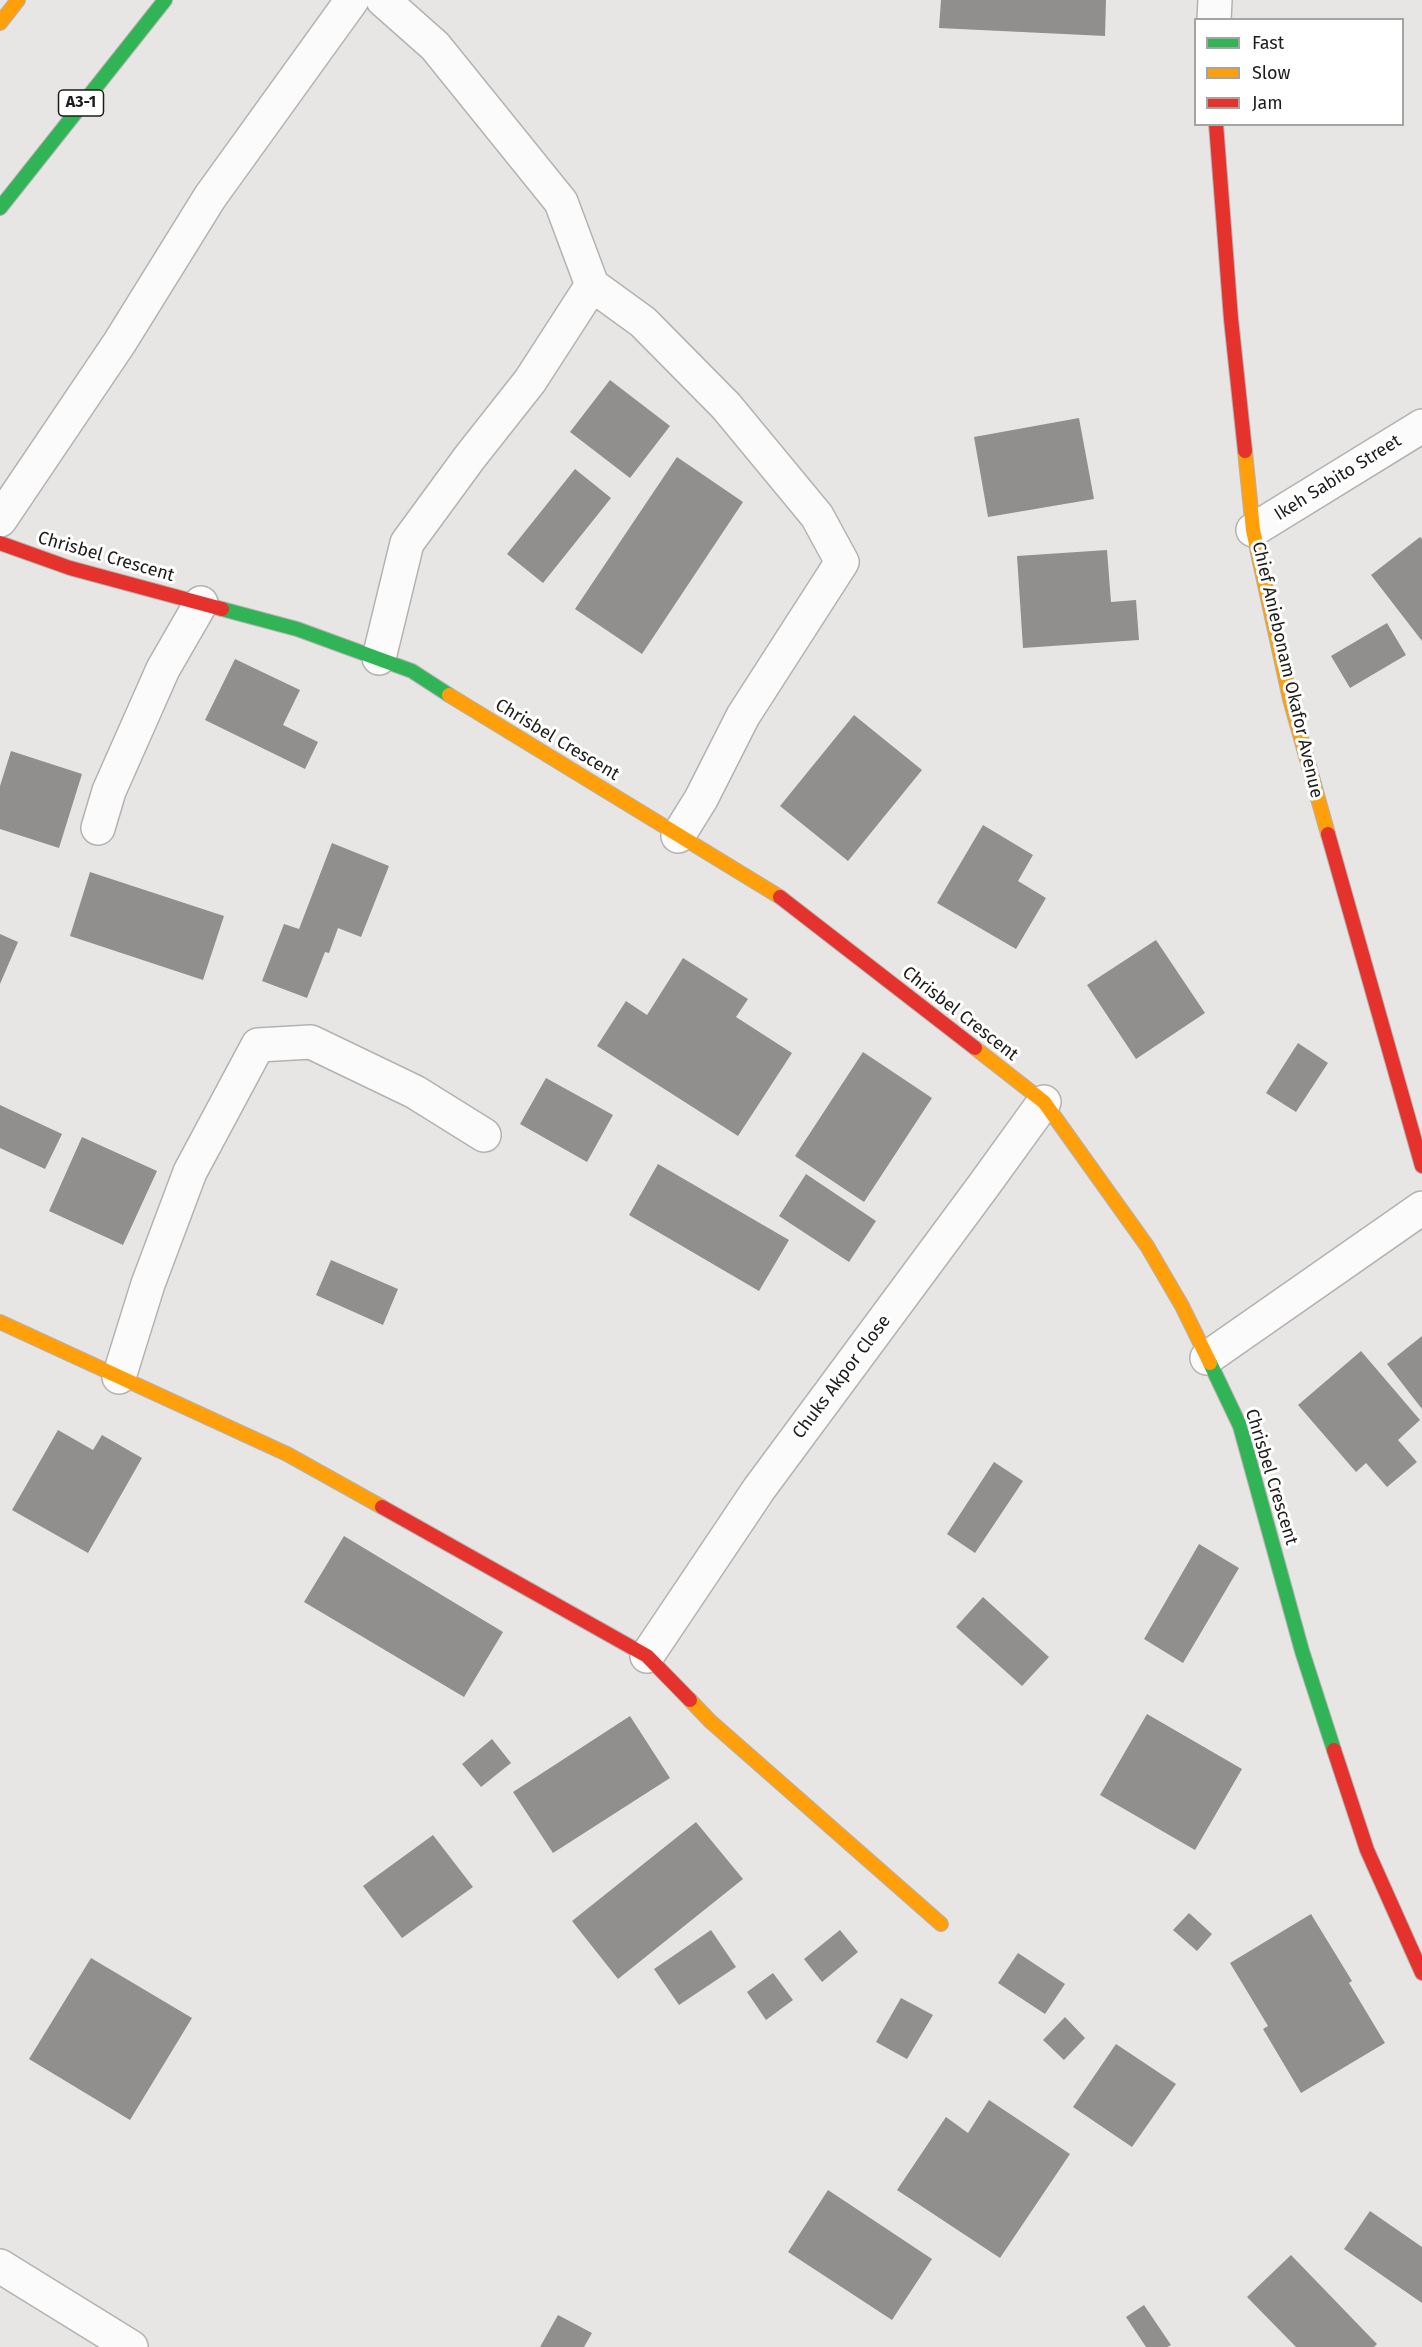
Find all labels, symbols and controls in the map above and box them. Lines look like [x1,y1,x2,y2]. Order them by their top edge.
legend [1194,18,1404,126]
text: Fast [1252,32,1284,54]
text: Slow [1252,62,1290,84]
road number: A3-1 [58,90,104,116]
text: Jam [1252,92,1283,114]
street label: Ikeh Sabito Street [1271,430,1405,526]
street label: Chrisbel Crescent [35,527,177,587]
street label: Chief Aniebonam Okafor Avenue [1247,540,1327,800]
street label: Chrisbel Crescent [491,694,623,786]
street label: Chrisbel Crescent [898,962,1022,1066]
street label: Chuks Akpor Close [788,1311,896,1443]
street label: Chrisbel Crescent [1240,1406,1302,1548]

